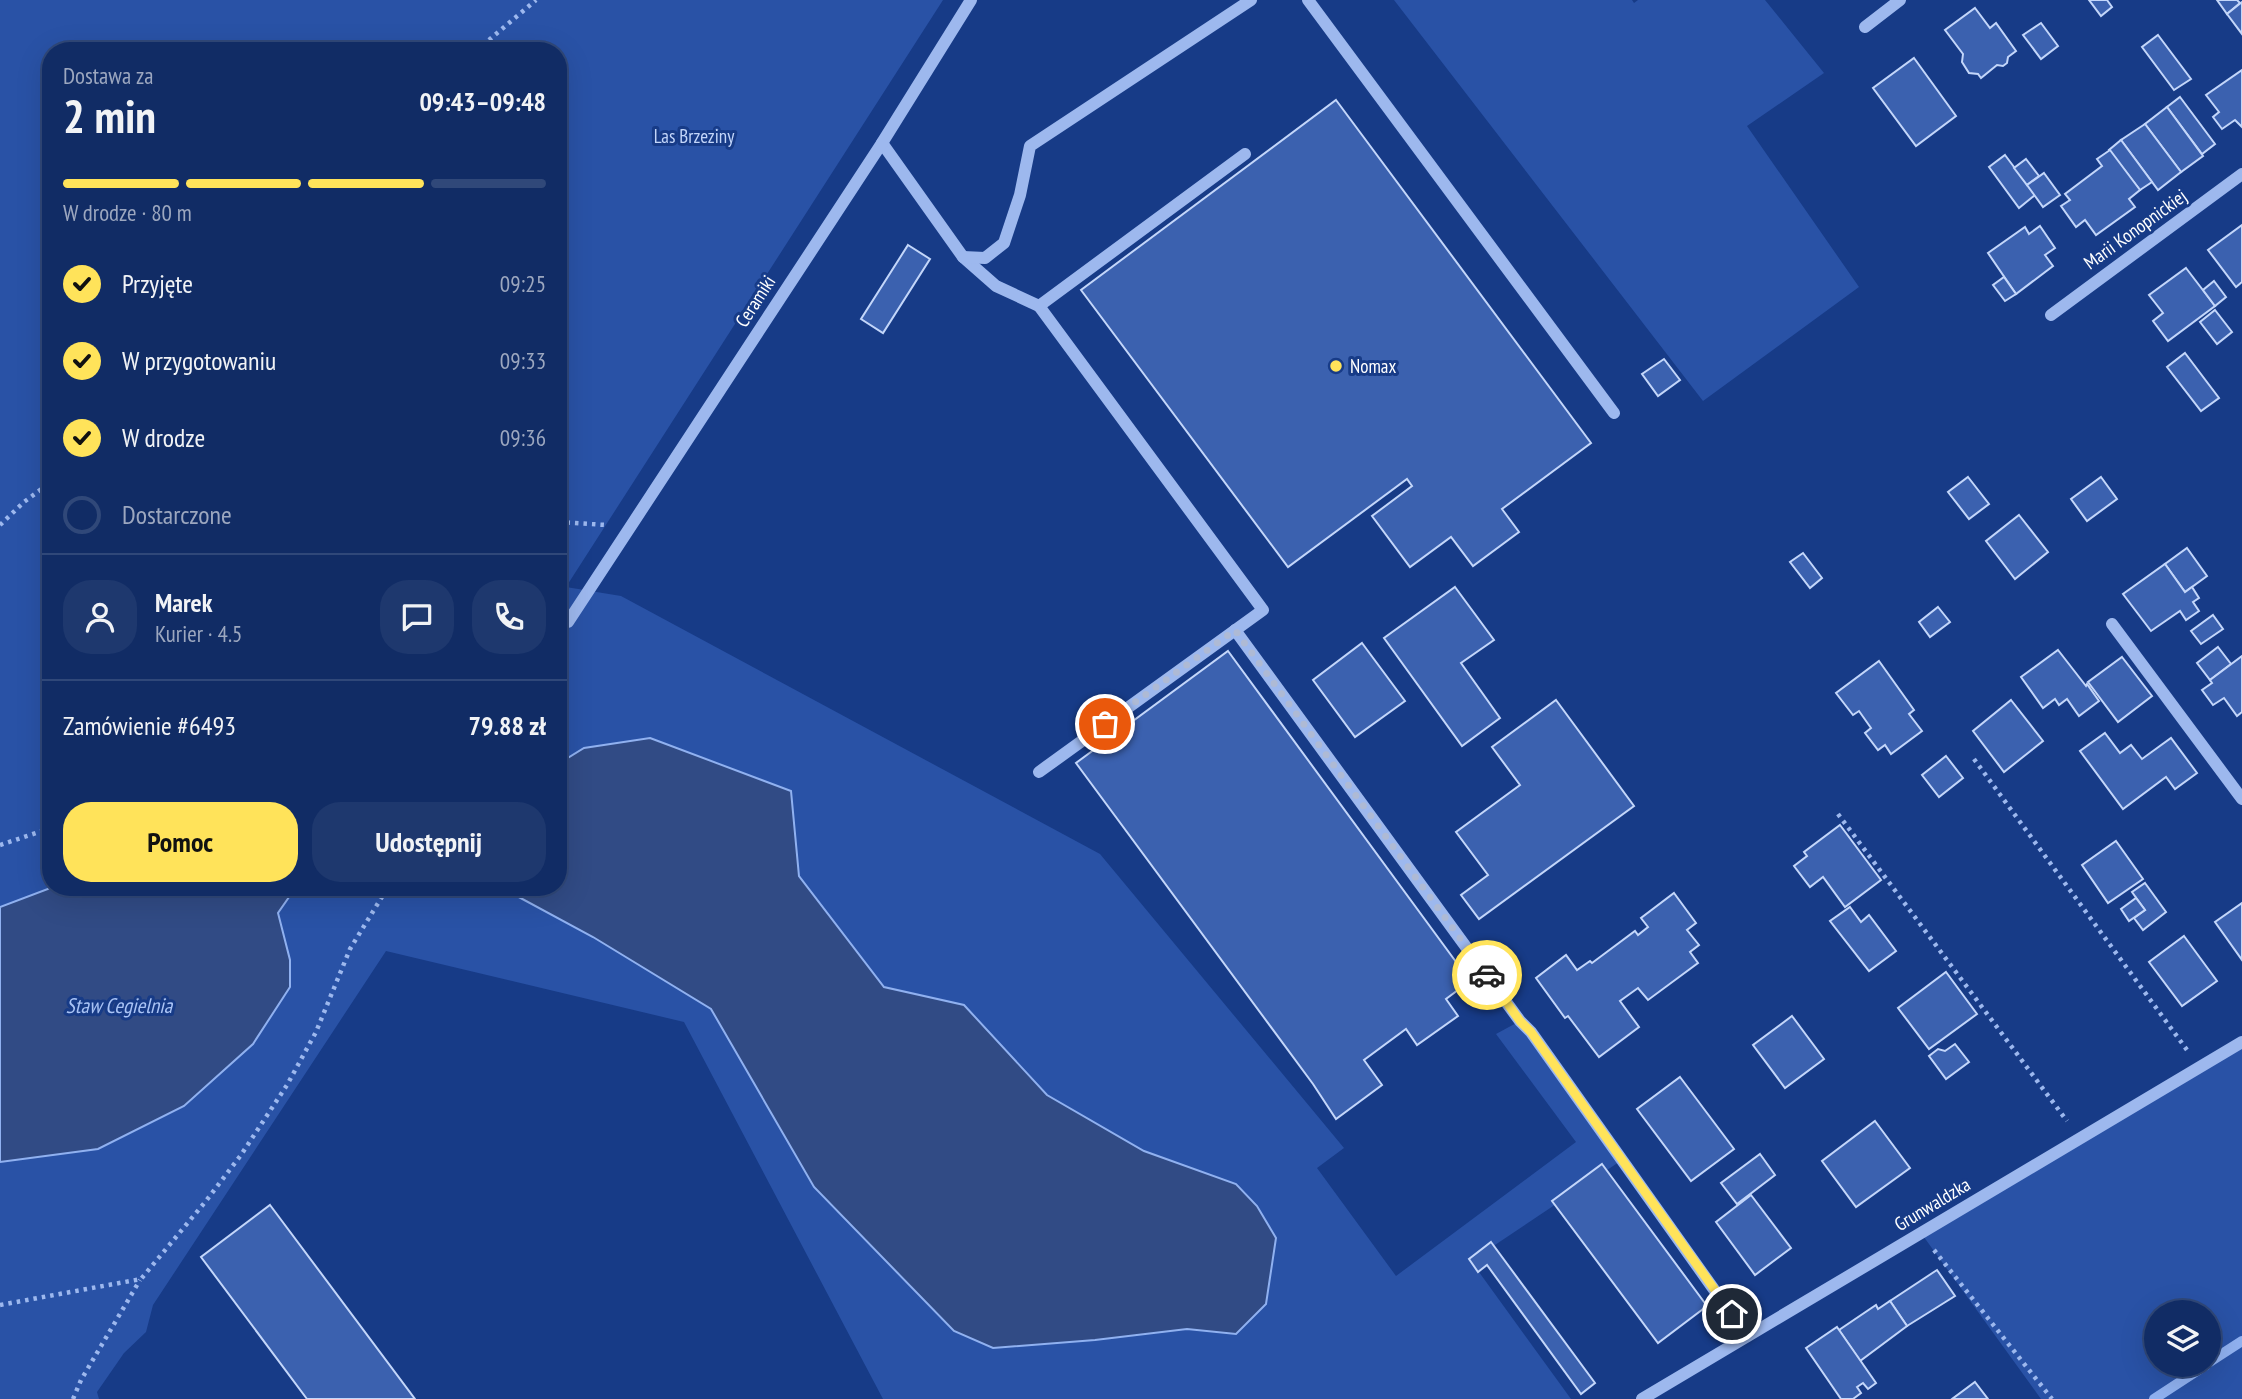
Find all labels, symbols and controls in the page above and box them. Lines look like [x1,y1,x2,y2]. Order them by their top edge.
text: Dostawa za [63,61,153,90]
text: 09:43–09:48 [419,85,546,118]
text: 2 min [63,86,156,146]
park label: Las Brzeziny [654,124,735,148]
street label: Marii Konopnickiej [2079,184,2191,274]
text: W drodze · 80 m [63,198,192,227]
icon: check [63,265,101,303]
text: Przyjęte [122,267,193,300]
text: 09:25 [500,269,546,298]
street label: Ceramiki [729,271,781,331]
icon: check [63,342,101,380]
text: W przygotowaniu [122,344,276,377]
text: 09:33 [500,346,546,375]
place label: Nomax [1350,354,1396,378]
marker: Nomax [1328,358,1344,374]
icon: check [63,419,101,457]
text: W drodze [122,421,205,454]
text: 09:36 [500,423,546,452]
text: Dostarczone [122,498,232,531]
button: person [63,580,137,654]
button: chat [380,580,454,654]
button: phone [472,580,546,654]
text: Marek [155,586,212,619]
text: Kurier · 4.5 [155,619,242,648]
pin [1075,694,1135,754]
icon: bag [1086,705,1124,743]
text: Zamówienie #6493 [63,709,236,742]
text: 79.88 zł [469,709,546,742]
button: Pomoc [63,802,298,882]
button: Udostępnij [312,802,546,882]
courier [1452,940,1522,1010]
icon: car [1468,956,1506,994]
water label: Staw Cegielnia [66,992,174,1019]
street label: Grunwaldzka [1890,1172,1974,1236]
pin [1702,1284,1762,1344]
icon: home [1713,1295,1751,1333]
map controls [2144,1300,2221,1377]
button: layers [2144,1300,2221,1377]

